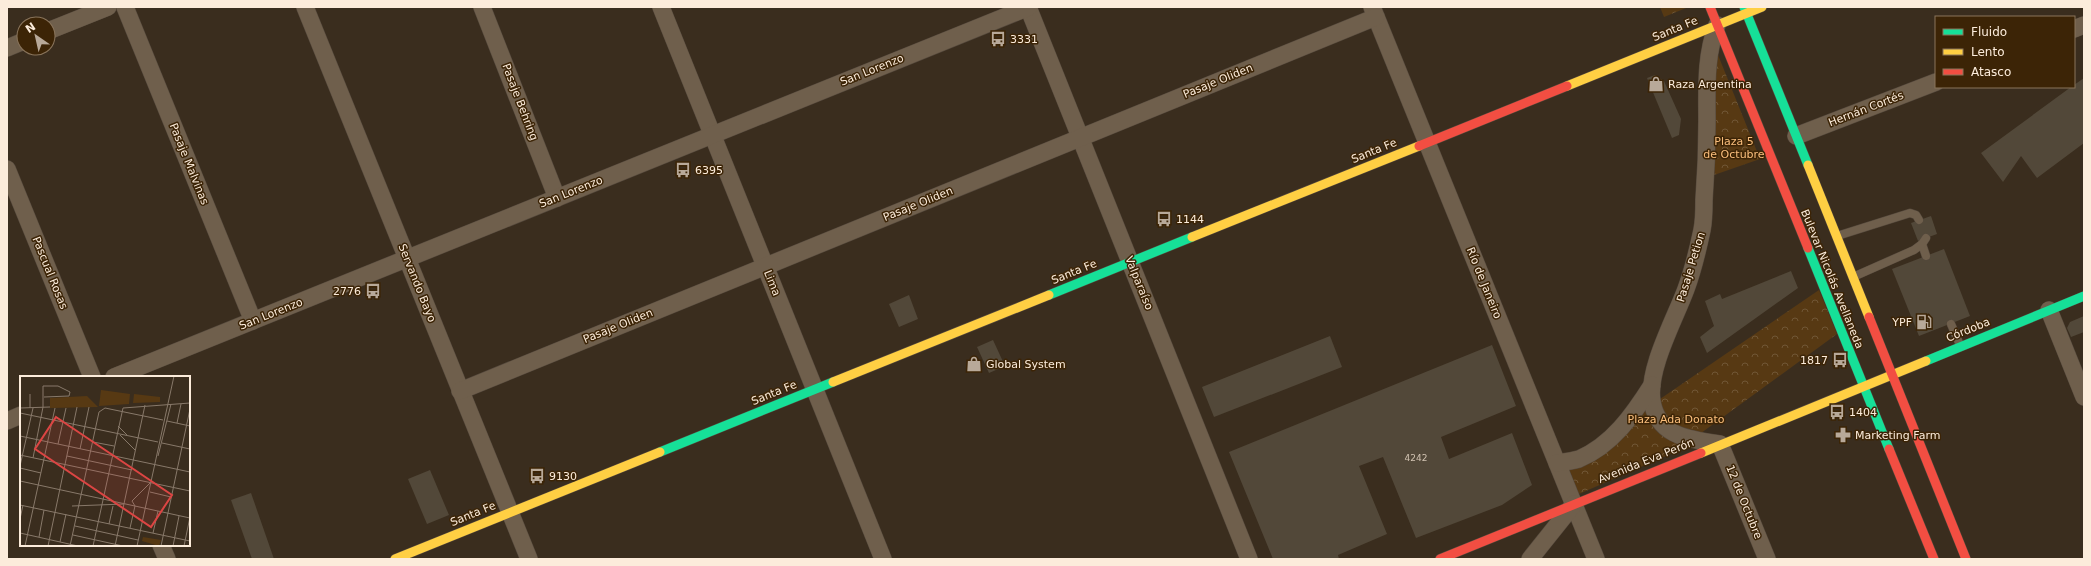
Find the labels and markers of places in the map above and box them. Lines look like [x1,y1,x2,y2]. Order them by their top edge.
bus stop icon: 3331 [989,30,1007,48]
place label: 3331 [1010,33,1038,46]
shop icon: Raza Argentina [1647,75,1665,93]
place label: Raza Argentina [1668,78,1752,91]
bus stop icon: 6395 [674,161,692,179]
place label: 6395 [695,164,723,177]
bus stop icon: 1144 [1155,210,1173,228]
place label: 1144 [1176,213,1204,226]
bus stop icon: 2776 [364,282,382,300]
place label: 2776 [333,285,361,298]
fuel station icon: YPF [1915,313,1933,331]
place label: YPF [1891,316,1912,329]
bus stop icon: 1817 [1831,351,1849,369]
place label: 1817 [1800,354,1828,367]
shop icon: Global System [965,355,983,373]
place label: Global System [986,358,1066,371]
bus stop icon: 1404 [1828,403,1846,421]
place label: 1404 [1849,406,1877,419]
pharmacy icon: Marketing Farm [1834,426,1852,444]
place label: Marketing Farm [1855,429,1940,442]
bus stop icon: 9130 [528,467,546,485]
place label: 9130 [549,470,577,483]

